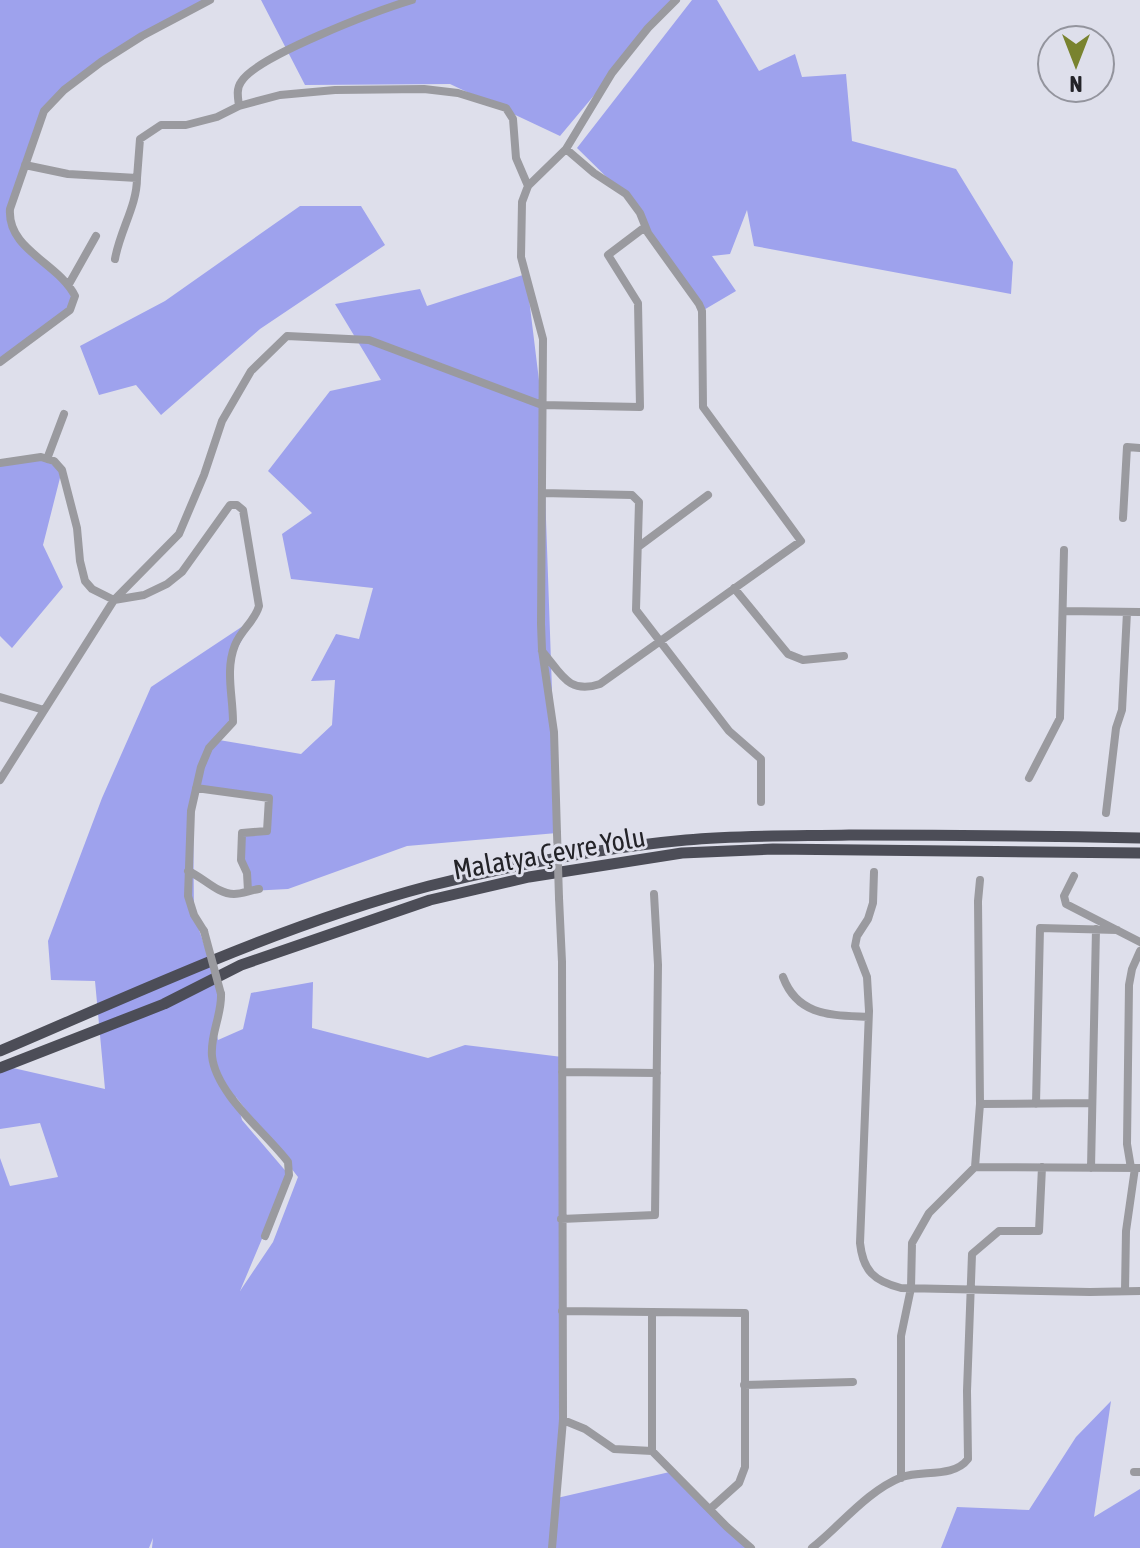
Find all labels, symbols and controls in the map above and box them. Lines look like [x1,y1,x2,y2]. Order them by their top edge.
north arrow [1036,24,1116,104]
text: N [1070,71,1082,97]
street label: Malatya Çevre Yolu [450,820,648,886]

